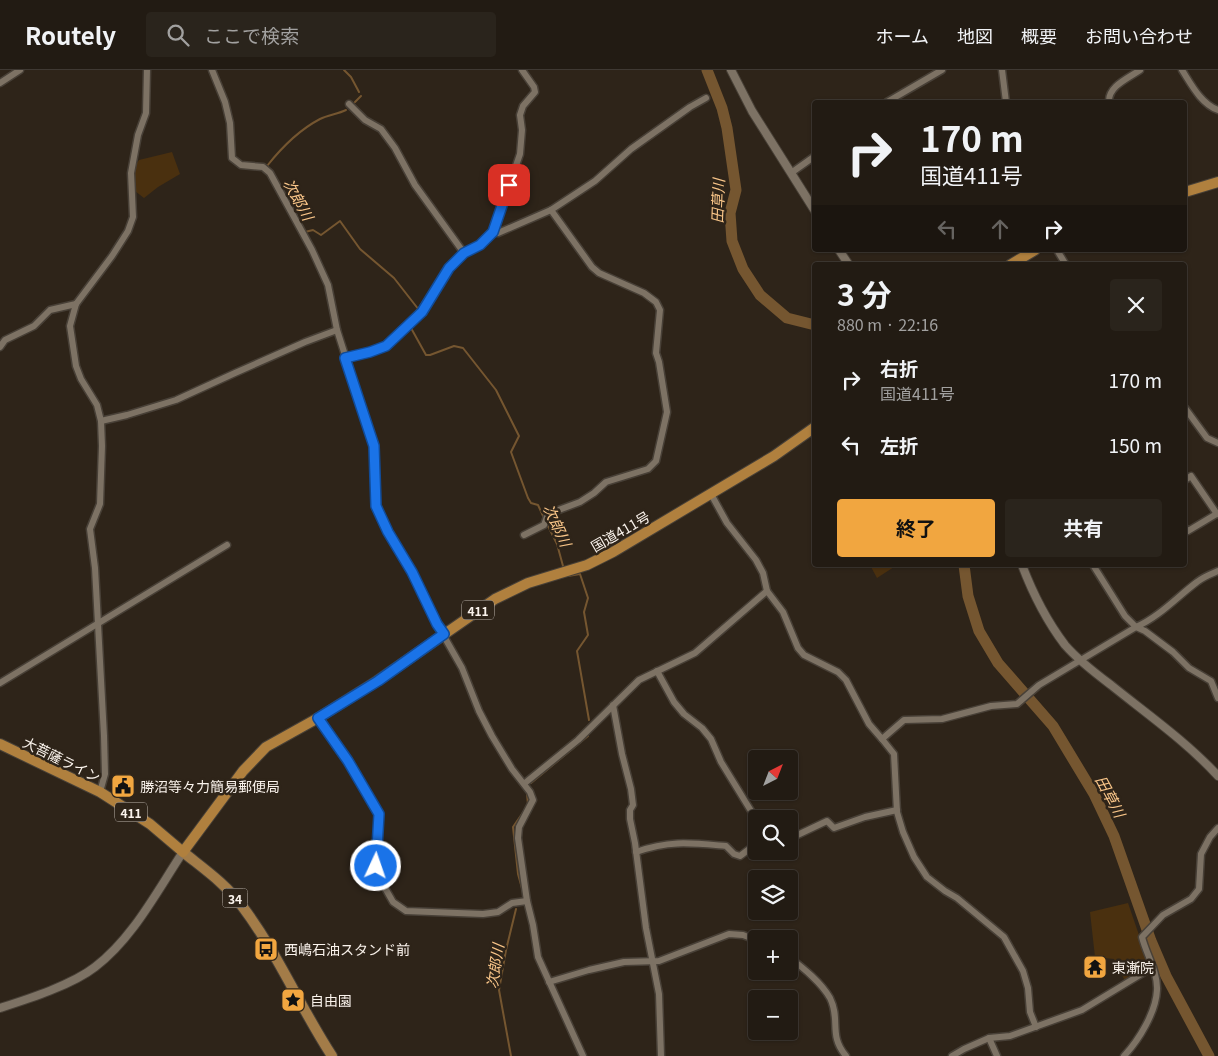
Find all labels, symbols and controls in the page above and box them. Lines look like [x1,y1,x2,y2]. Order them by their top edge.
search box [146,12,496,57]
text: Routely [25,17,116,52]
icon: search [164,21,192,49]
text: ここで検索 [204,21,299,48]
text: ホーム [876,22,929,48]
text: 地図 [957,22,993,48]
text: 概要 [1021,22,1057,48]
text: お問い合わせ [1085,22,1193,48]
text: 170 m [920,111,1024,162]
icon: right [837,120,902,185]
text: 国道411号 [920,158,1023,190]
pin [488,164,530,206]
icon: arrive [495,171,523,199]
water label: 次郎川 [279,174,320,226]
water label: 田草川 [706,176,728,224]
icon: left [933,215,961,243]
icon: ahead [986,215,1014,243]
icon: right [1039,215,1067,243]
text: 3 分 [837,271,892,315]
button: close [1110,279,1162,331]
text: 880 m · 22:16 [837,312,938,336]
text: 右折 [880,354,918,381]
icon: right [837,366,865,394]
text: 170 m [1109,366,1162,393]
text: 国道411号 [880,381,955,405]
icon: left [837,431,865,459]
text: 左折 [880,431,918,458]
text: 150 m [1109,431,1162,458]
button: 終了 [837,499,995,557]
button: 共有 [1005,499,1162,557]
water label: 次郎川 [539,500,578,552]
street label: 国道411号 [587,506,653,556]
road number: 411 [462,600,494,620]
street label: 大菩薩ライン [20,732,104,786]
north arrow [748,750,798,800]
map controls [748,750,798,1040]
water label: 田草川 [1091,771,1132,823]
public building icon: 勝沼等々力簡易郵便局 [110,773,136,799]
place label: 勝沼等々力簡易郵便局 [140,776,280,796]
road number: 411 [115,802,147,822]
button: search [748,810,798,860]
position arrow [349,839,401,891]
button: layers [748,870,798,920]
road number: 34 [222,888,248,908]
button: + [748,930,798,980]
bus stop icon: 西嶋石油スタンド前 [253,936,279,962]
place label: 西嶋石油スタンド前 [284,939,410,959]
water label: 次郎川 [480,940,508,990]
temple icon: 東漸院 [1082,954,1108,980]
place label: 東漸院 [1112,957,1154,977]
place icon: 自由園 [280,987,306,1013]
place label: 自由園 [310,990,352,1010]
button: − [748,990,798,1040]

